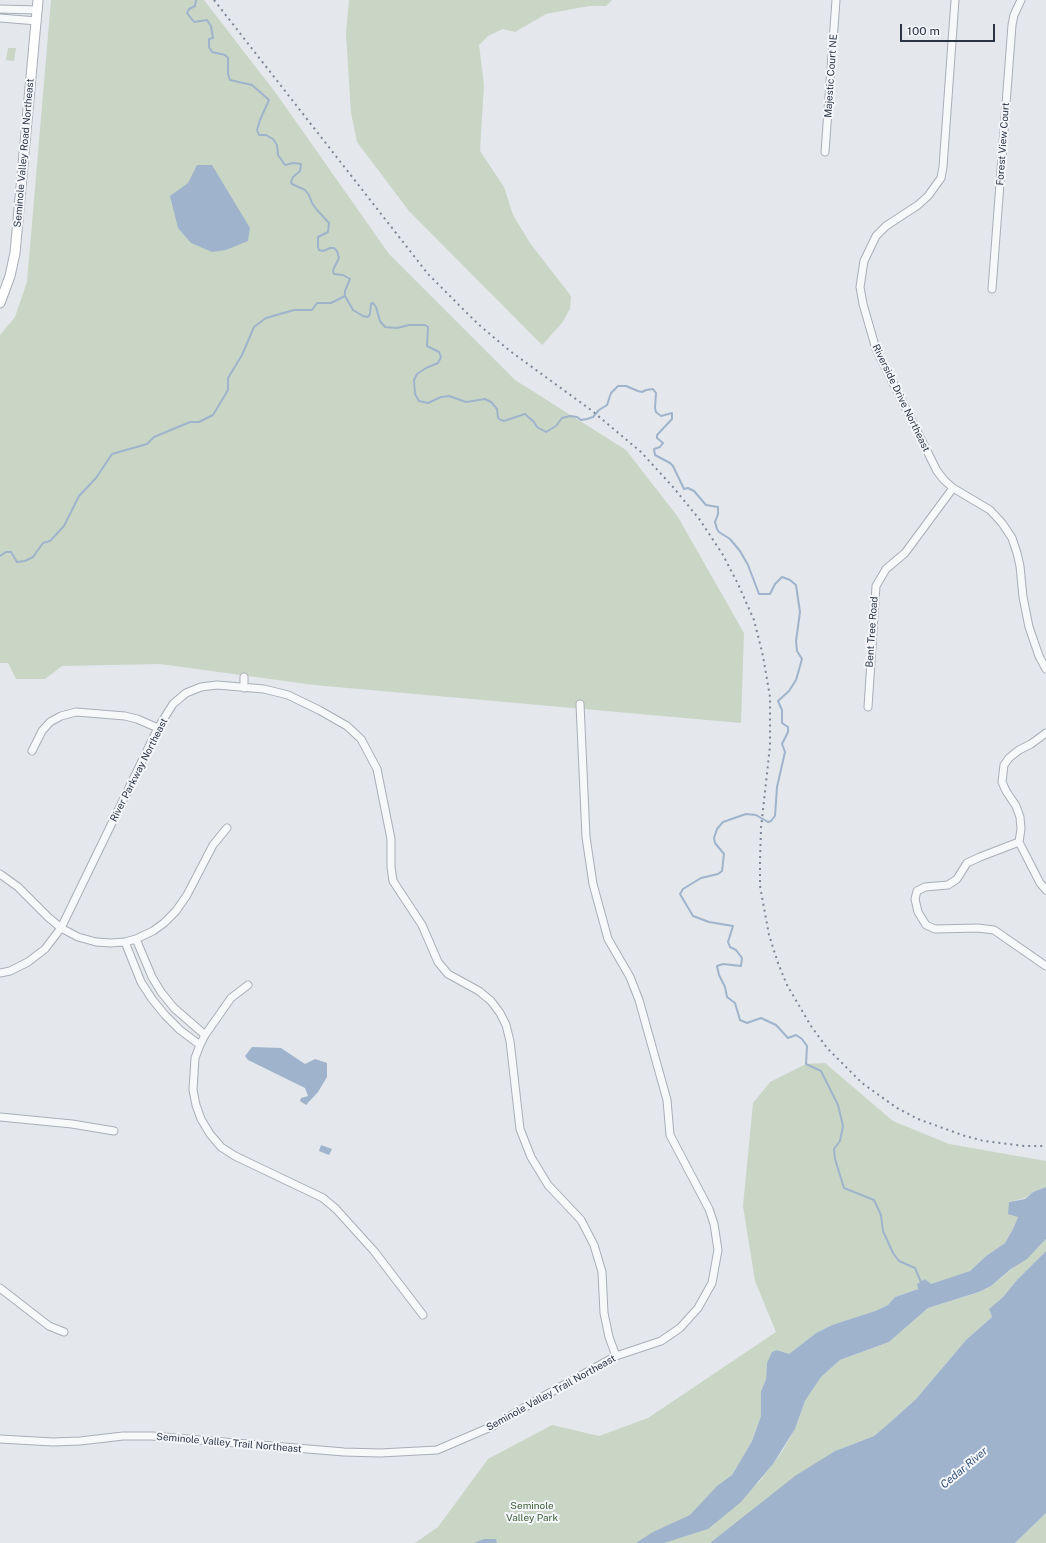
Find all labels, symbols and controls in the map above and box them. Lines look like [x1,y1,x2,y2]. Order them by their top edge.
scale bar [902,16,997,42]
text: 100 m [907,24,940,38]
street label: Majestic Court NE [822,34,840,118]
street label: Seminole Valley Road Northeast [12,78,36,228]
street label: Forest View Court [994,102,1012,186]
street label: Riverside Drive Northeast [870,342,932,454]
street label: Bent Tree Road [864,596,880,668]
street label: River Parkway Northeast [108,716,170,824]
street label: Seminole Valley Trail Northeast [484,1352,618,1434]
street label: Seminole Valley Trail Northeast [156,1431,302,1455]
water label: Cedar River [938,1444,990,1492]
park label: Seminole Valley Park [506,1500,558,1524]

